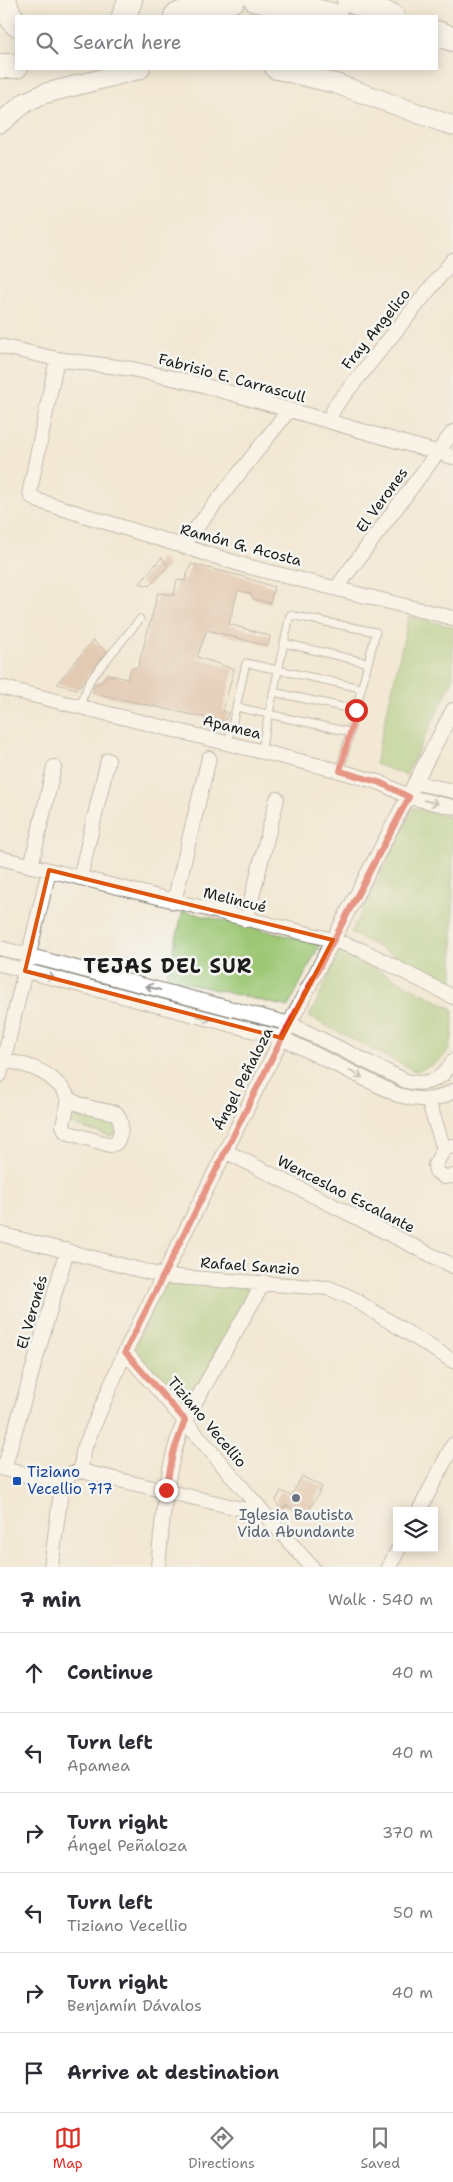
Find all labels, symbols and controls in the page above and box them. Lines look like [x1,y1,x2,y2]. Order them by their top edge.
search box [15,15,438,70]
icon: search [33,29,61,57]
text: Search here [73,30,182,55]
street label: Fray Angelico [337,284,415,374]
street label: Fabrisio E. Carrascull [156,349,308,407]
street label: El Verones [352,463,412,537]
street label: Ramón G. Acosta [178,519,305,571]
route start [345,699,368,722]
street label: Apamea [201,710,264,744]
one-way arrow [423,798,439,807]
street label: Melincué [201,883,269,917]
district label: TEJAS DEL SUR [84,953,252,979]
one-way arrow [39,972,55,981]
one-way arrow [145,983,161,992]
one-way arrow [196,1013,212,1023]
street label: Ángel Peñaloza [208,1023,278,1134]
one-way arrow [348,1070,363,1079]
street label: Wenceslao Escalante [274,1151,418,1237]
street label: Rafael Sanzio [200,1253,300,1279]
street label: El Veronés [12,1273,52,1351]
street label: Tiziano Vecellio [163,1372,251,1472]
place label: Tiziano Vecellio 717 [27,1462,113,1499]
marker: Tiziano Vecellio 717 [11,1475,23,1487]
route end [155,1479,178,1502]
marker: Iglesia Bautista Vida Abundante [290,1492,302,1504]
place label: Iglesia Bautista Vida Abundante [237,1505,355,1542]
map controls [393,1507,438,1552]
button: layers [393,1507,438,1552]
text: 7 min [20,1586,81,1614]
text: Walk · 540 m [328,1589,433,1610]
icon: ahead [20,1659,48,1687]
text: Continue [67,1660,153,1685]
text: 40 m [391,1662,433,1683]
text: Turn left [67,1730,153,1755]
icon: left [20,1739,48,1767]
text: 40 m [391,1742,433,1763]
text: Apamea [67,1755,130,1776]
text: Turn right [67,1810,168,1835]
icon: right [20,1819,48,1847]
text: 370 m [382,1822,433,1843]
text: Ángel Peñaloza [67,1835,187,1856]
text: Turn left [67,1890,153,1915]
icon: left [20,1899,48,1927]
text: 50 m [393,1902,433,1923]
text: Tiziano Vecellio [67,1915,188,1936]
text: Turn right [67,1970,168,1995]
icon: right [20,1979,48,2007]
text: 40 m [391,1982,433,2003]
text: Benjamín Dávalos [67,1995,202,2016]
icon: arrive [20,2059,48,2087]
text: Arrive at destination [67,2060,279,2085]
tab: Map [53,2124,83,2172]
tab: Directions [188,2124,255,2172]
tab: Saved [361,2124,400,2172]

